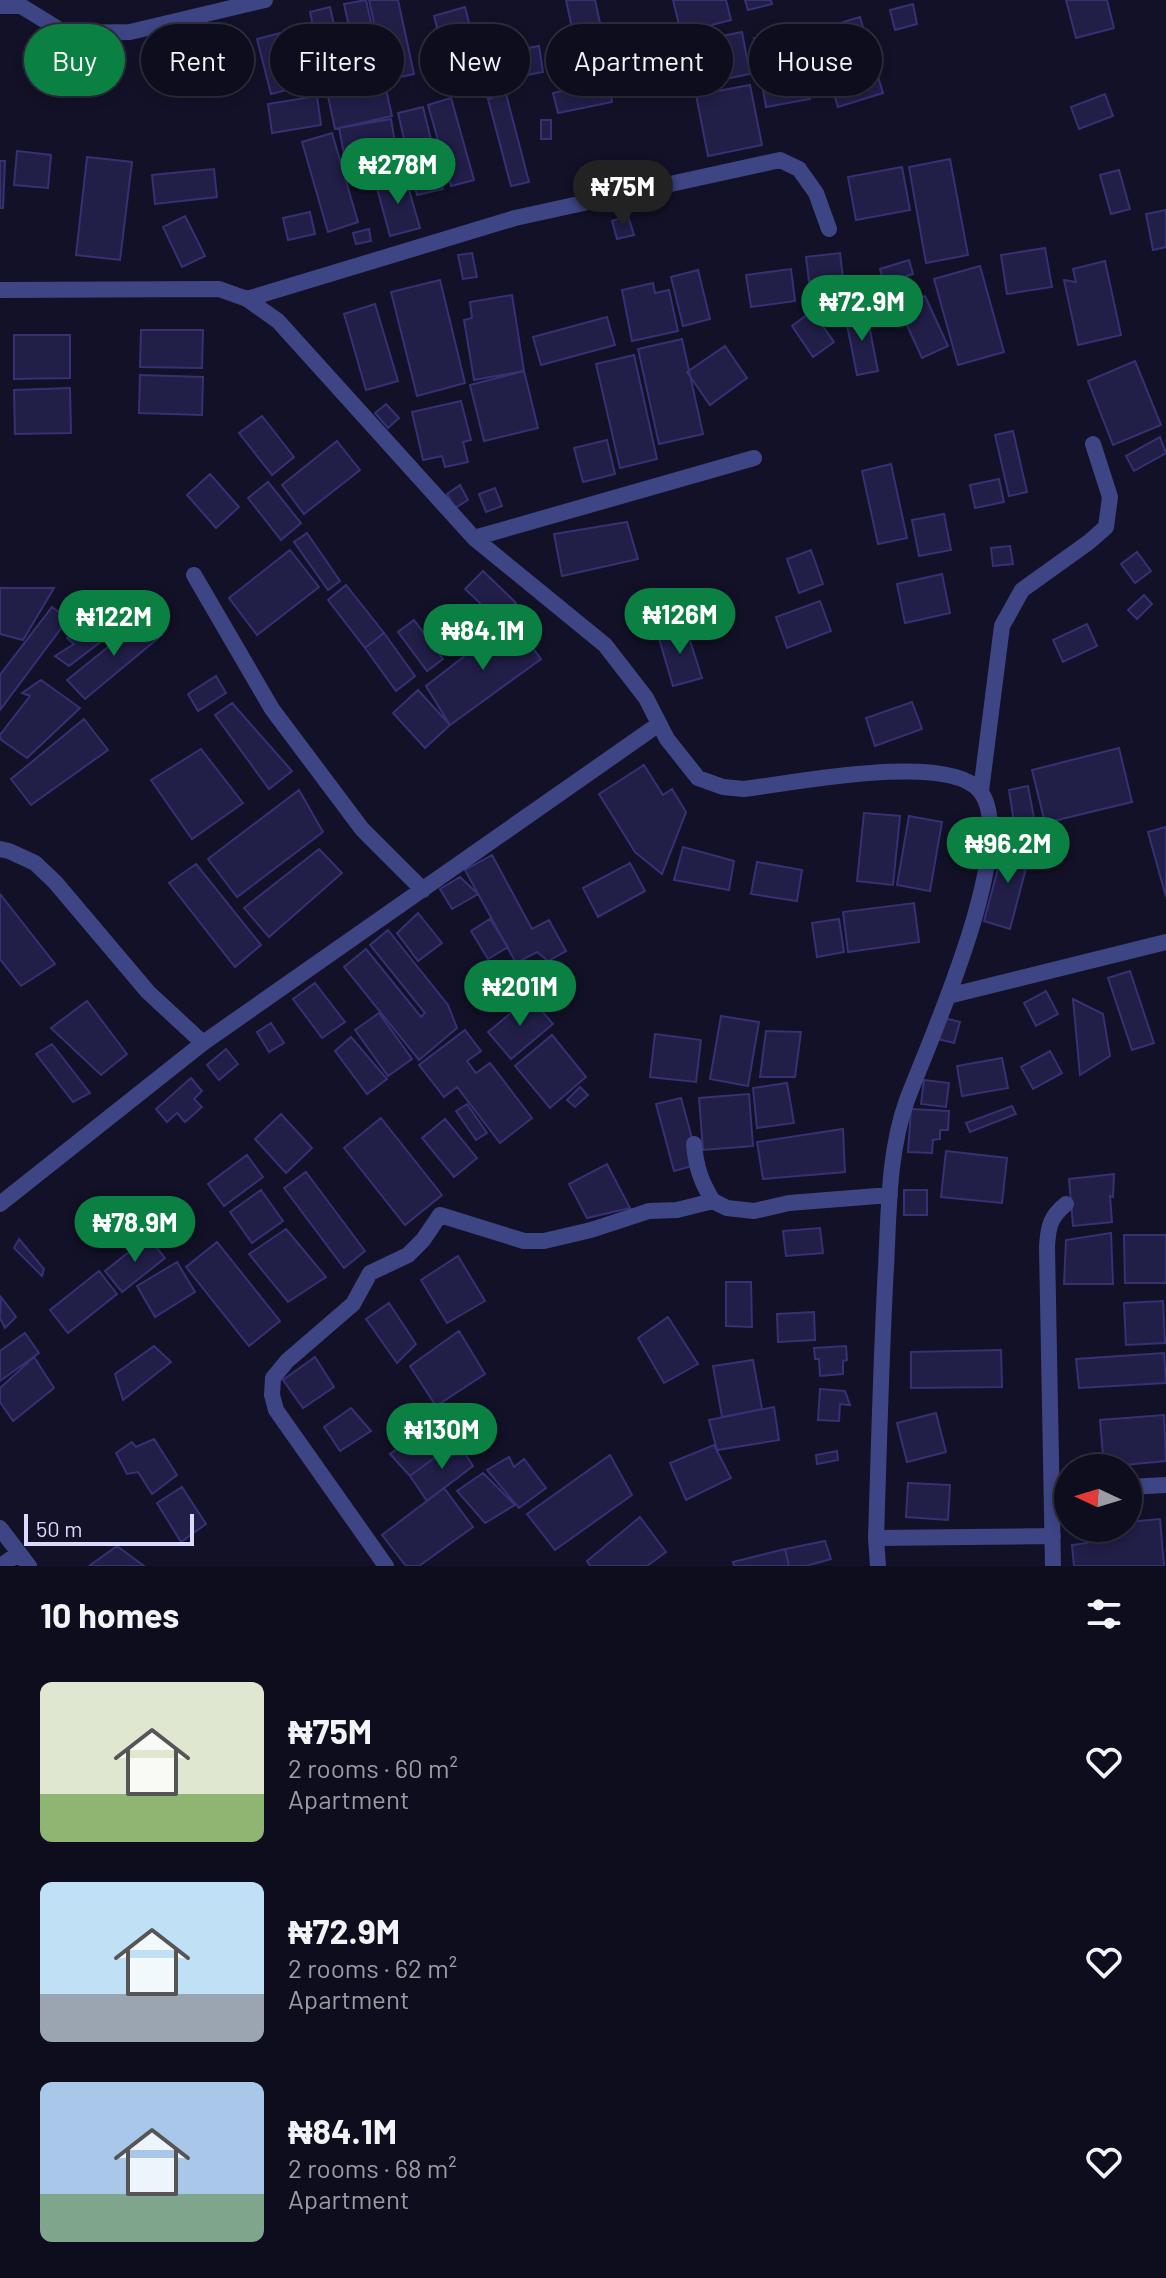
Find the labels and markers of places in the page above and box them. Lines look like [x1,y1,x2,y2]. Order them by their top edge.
pin: ₦278M [342,138,454,206]
pin: ₦75M [576,160,670,228]
pin: ₦72.9M [797,275,927,343]
pin: ₦126M [624,588,736,656]
pin: ₦122M [58,590,170,658]
pin: ₦84.1M [418,604,548,672]
pin: ₦96.2M [943,817,1073,885]
pin: ₦201M [464,960,576,1028]
pin: ₦78.9M [70,1196,200,1264]
pin: ₦130M [386,1403,498,1471]

